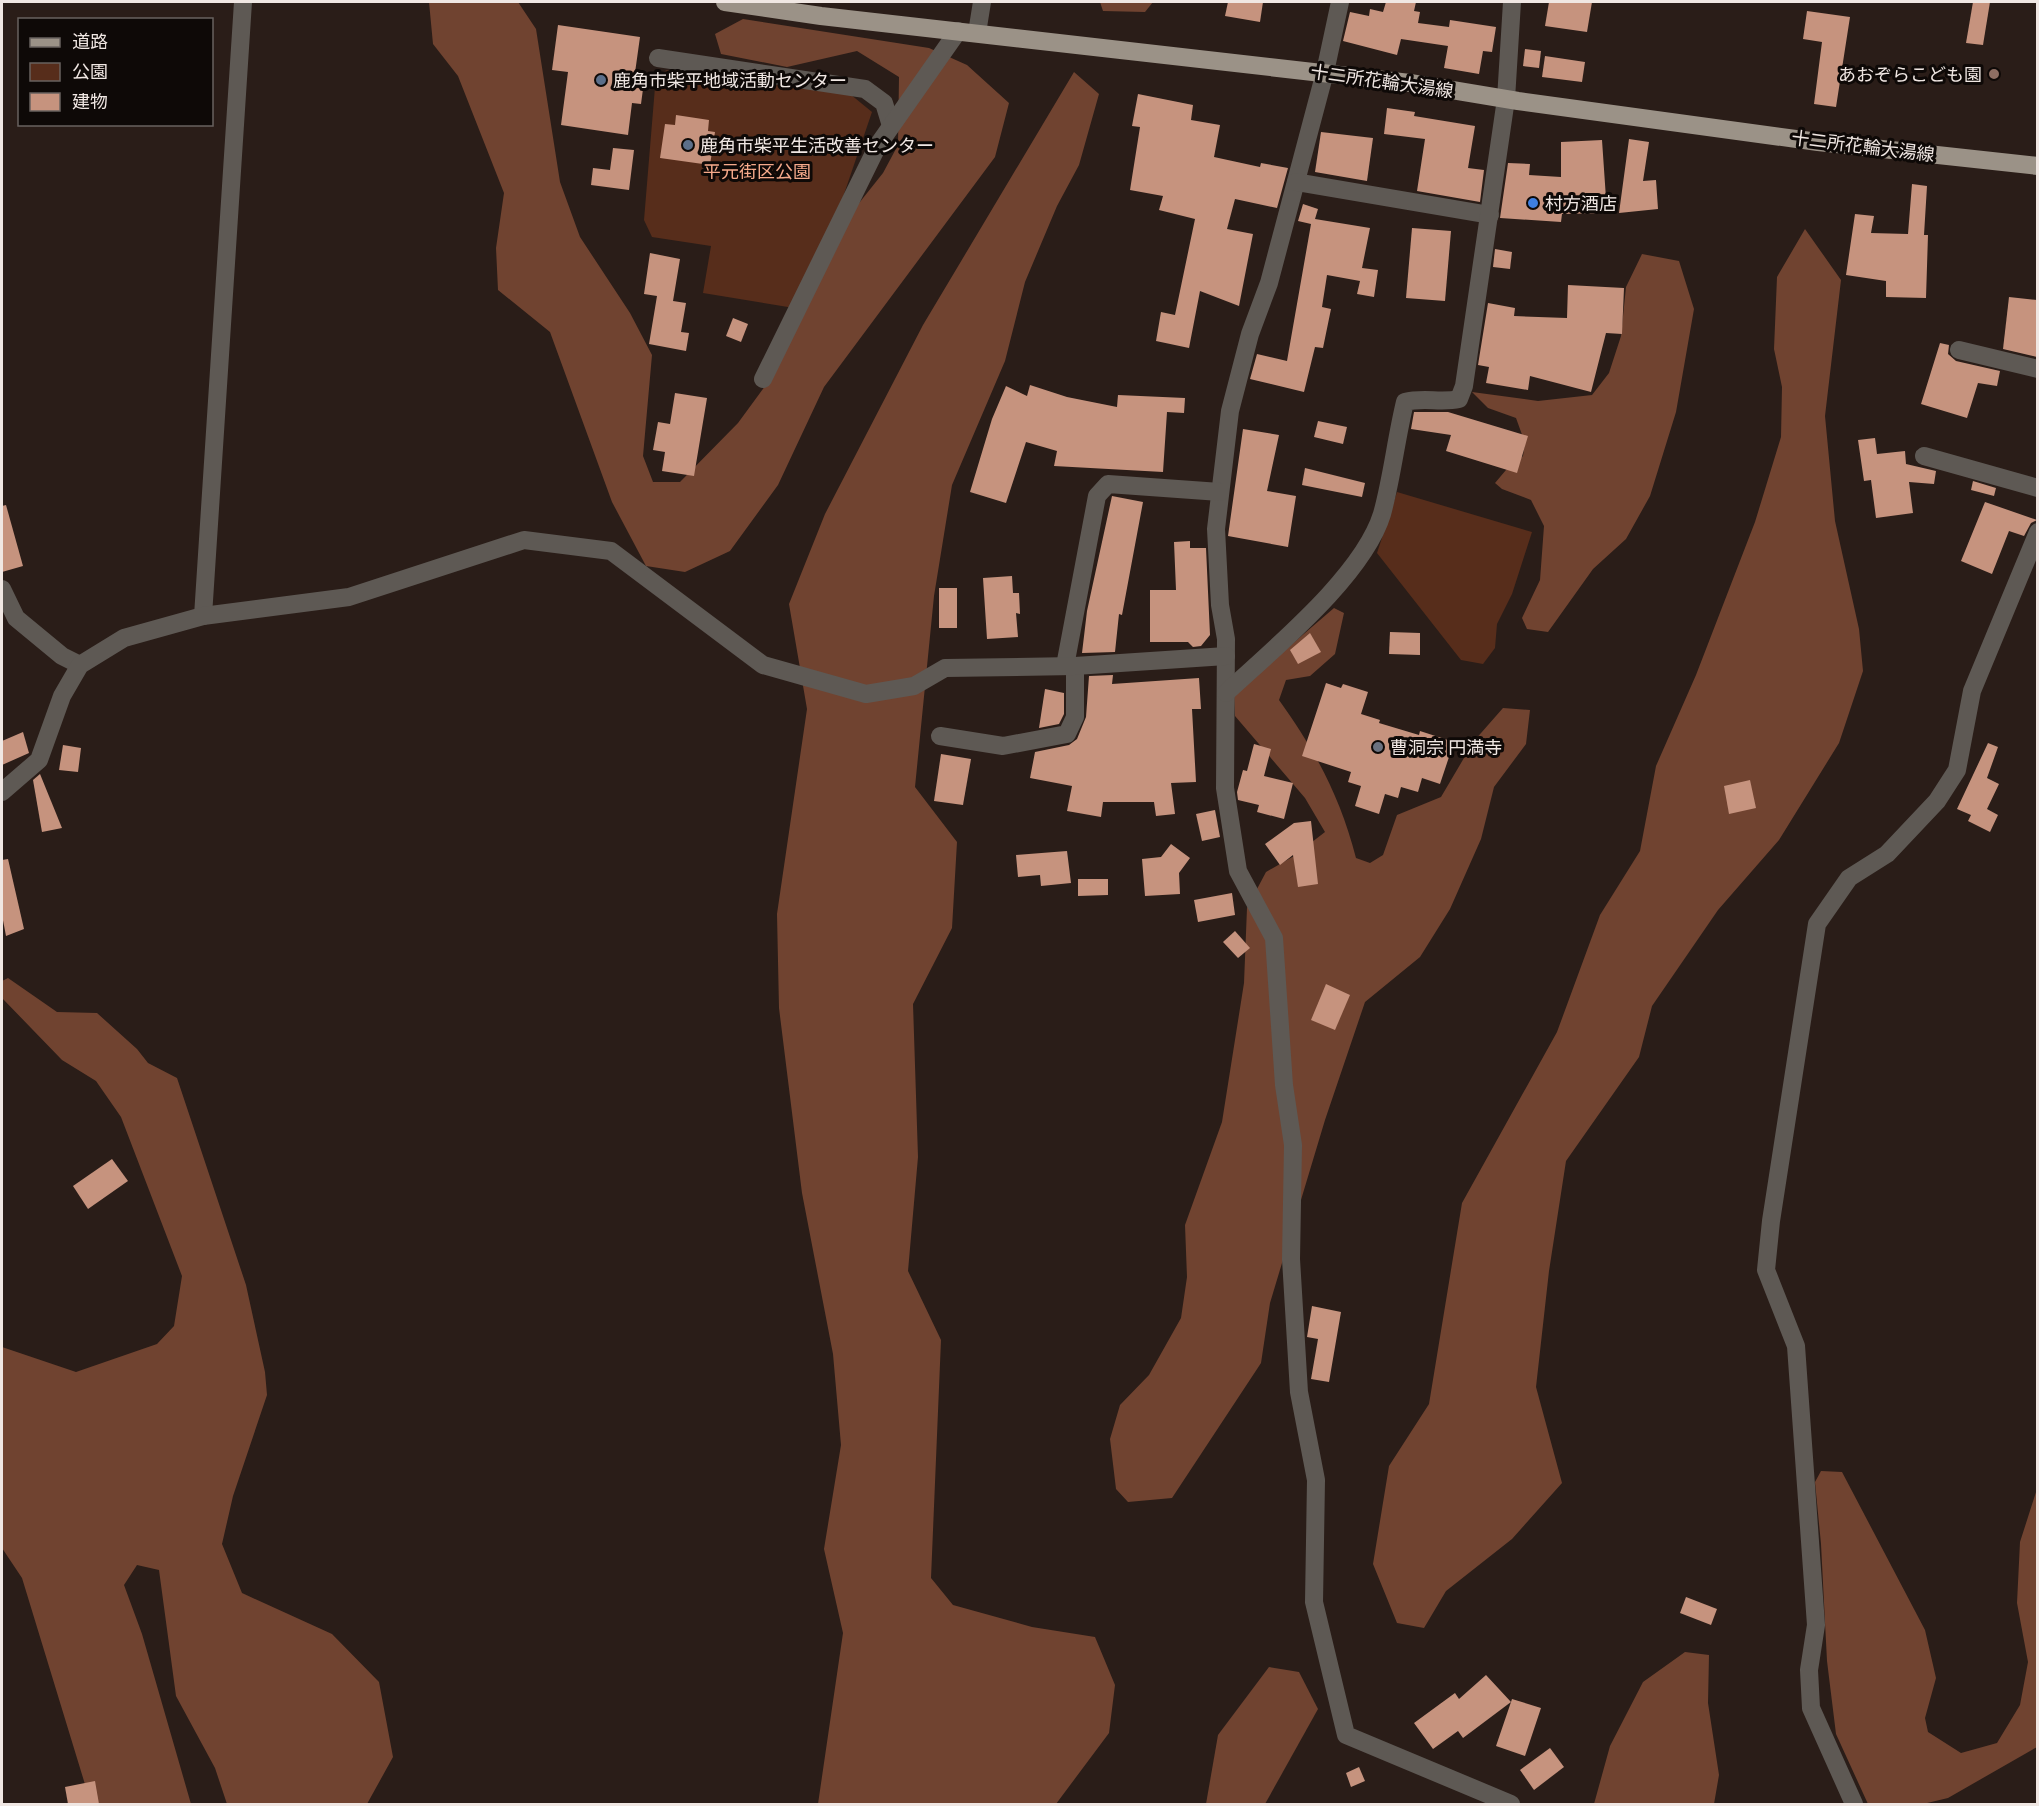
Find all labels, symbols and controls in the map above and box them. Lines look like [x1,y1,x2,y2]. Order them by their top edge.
legend [18,18,213,126]
text: 道路 [72,31,108,52]
text: 公園 [72,61,108,82]
street label: 十二所花輪大湯線 [1309,61,1455,101]
place label: あおぞらこども園 [1838,64,1982,85]
marker: あおぞらこども園 [1987,67,2001,81]
place label: 鹿角市柴平地域活動センター [613,70,847,91]
marker: 鹿角市柴平地域活動センター [594,73,608,87]
text: 建物 [72,91,108,112]
street label: 十二所花輪大湯線 [1790,127,1936,165]
place label: 鹿角市柴平生活改善センター [700,135,934,156]
marker: 鹿角市柴平生活改善センター [681,138,695,152]
park label: 平元街区公園 [703,161,811,182]
place label: 村方酒店 [1545,193,1617,214]
marker: 村方酒店 [1526,196,1540,210]
place label: 曹洞宗 円満寺 [1390,737,1502,758]
marker: 曹洞宗 円満寺 [1371,740,1385,754]

